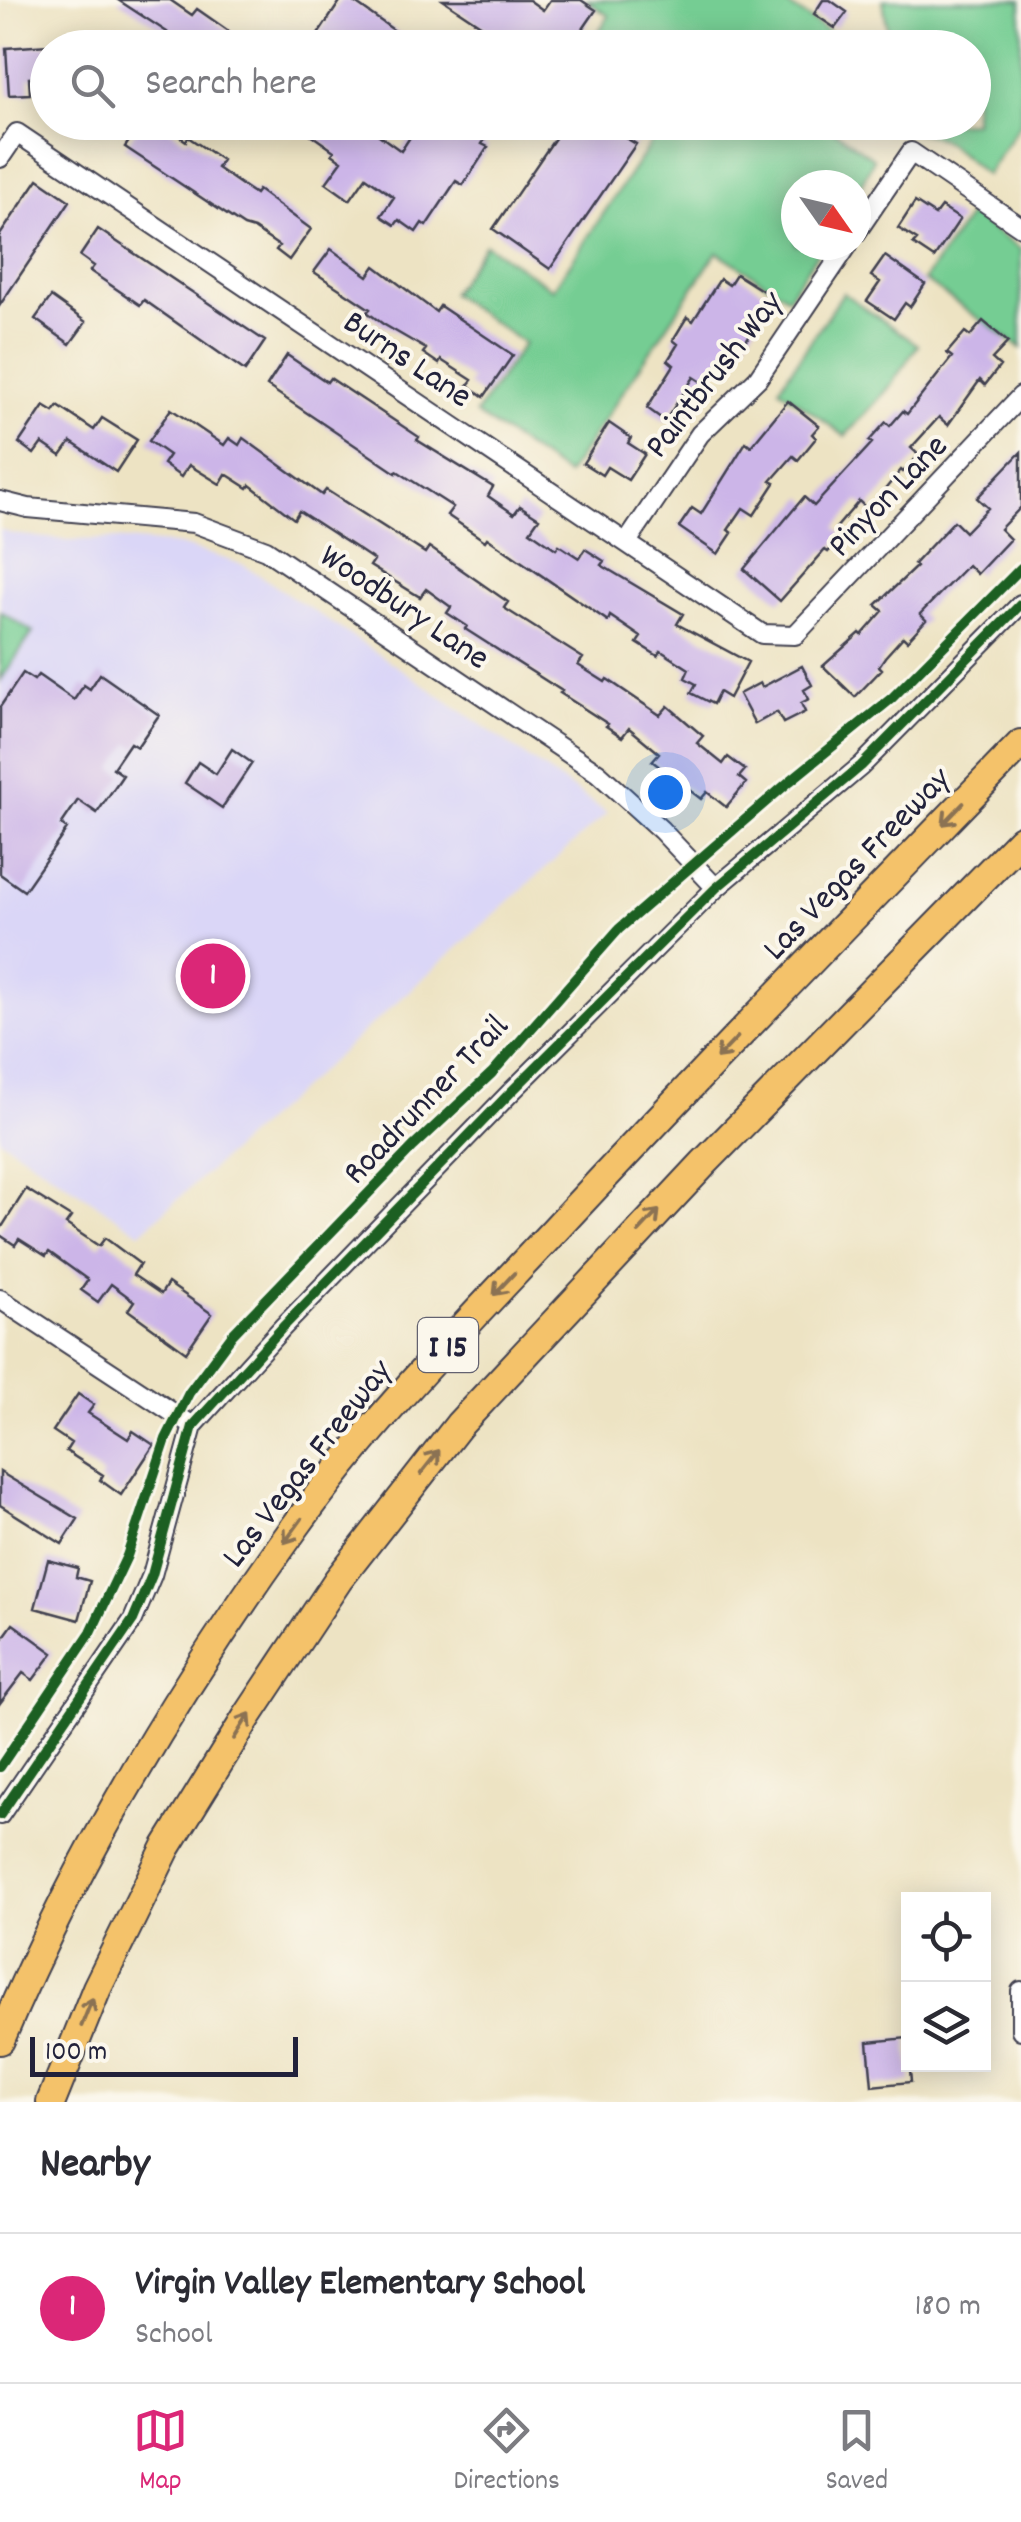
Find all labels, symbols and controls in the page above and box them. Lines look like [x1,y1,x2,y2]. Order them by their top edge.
search box [30,30,991,140]
icon: search [65,58,120,113]
text: Search here [145,58,317,113]
north arrow [781,170,871,260]
street label: Paintbrush Way [635,281,798,470]
street label: Burns Lane [332,300,481,423]
street label: Pinyon Lane [818,424,961,570]
street label: Woodbury Lane [308,534,498,684]
street label: Las Vegas Freeway [753,757,965,974]
your location [640,767,691,818]
one-way arrow [941,802,965,826]
pin: 1 [180,938,246,1014]
street label: Roadrunner Trail [333,1005,522,1198]
one-way arrow [715,1035,739,1059]
one-way arrow [637,1210,661,1234]
one-way arrow [493,1271,516,1296]
road number: I 15 [418,1318,478,1372]
street label: Las Vegas Freeway [211,1349,407,1580]
one-way arrow [419,1449,441,1475]
one-way arrow [283,1517,304,1544]
one-way arrow [231,1712,252,1741]
map controls [901,1892,991,2072]
button: locate [901,1892,991,1982]
button: layers [901,1982,991,2072]
one-way arrow [80,1997,98,2027]
scale bar [30,2032,298,2076]
text: 100 m [45,2034,107,2074]
text: Nearby [40,2137,150,2197]
text: Virgin Valley Elementary School [135,2258,585,2313]
text: 1 [69,2285,76,2331]
text: 180 m [914,2285,981,2331]
text: School [135,2313,213,2359]
tab: Map [133,2403,188,2503]
tab: Directions [454,2403,560,2503]
tab: Saved [826,2403,888,2503]

